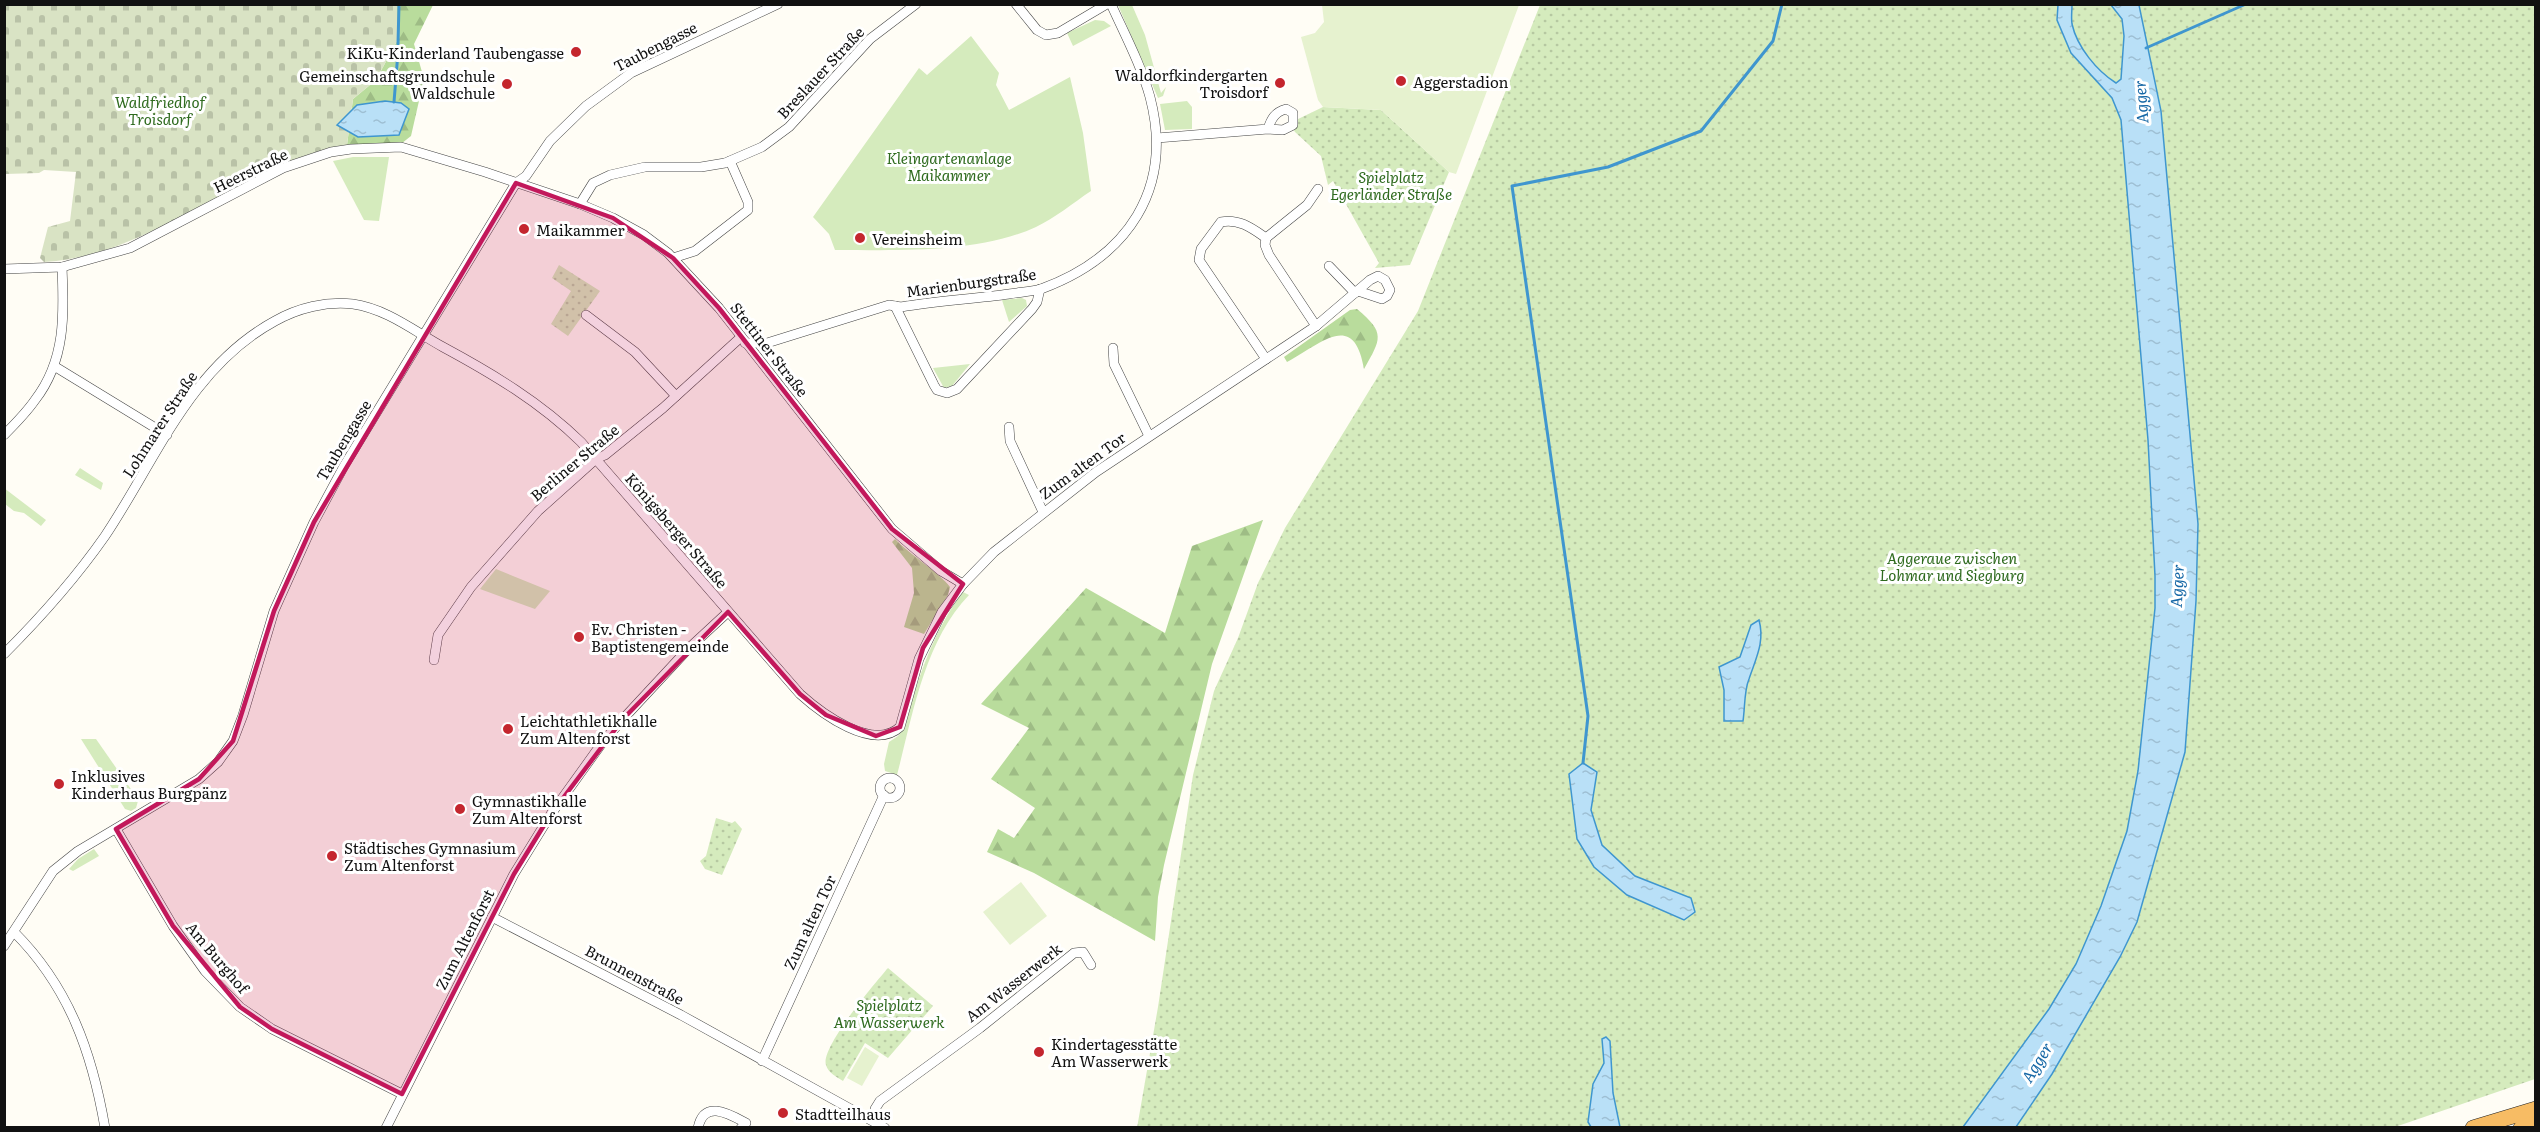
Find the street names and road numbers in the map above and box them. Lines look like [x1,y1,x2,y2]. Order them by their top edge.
street label: Taubengasse [609,15,701,77]
street label: Breslauer Straße [771,21,869,123]
street label: Heerstraße [209,142,291,198]
street label: Marienburgstraße [904,261,1038,303]
street label: Stettiner Straße [726,297,815,401]
street label: Lohmarer Straße [116,366,202,482]
street label: Taubengasse [310,395,376,485]
street label: Berliner Straße [525,418,624,506]
street label: Zum alten Tor [1034,426,1130,504]
street label: Königsberger Straße [620,467,734,593]
street label: Zum alten Tor [777,871,841,973]
street label: Zum Altenforst [429,885,499,993]
street label: Am Burghof [181,916,256,999]
street label: Am Wasserwerk [960,936,1067,1027]
street label: Brunnenstraße [581,938,689,1010]

